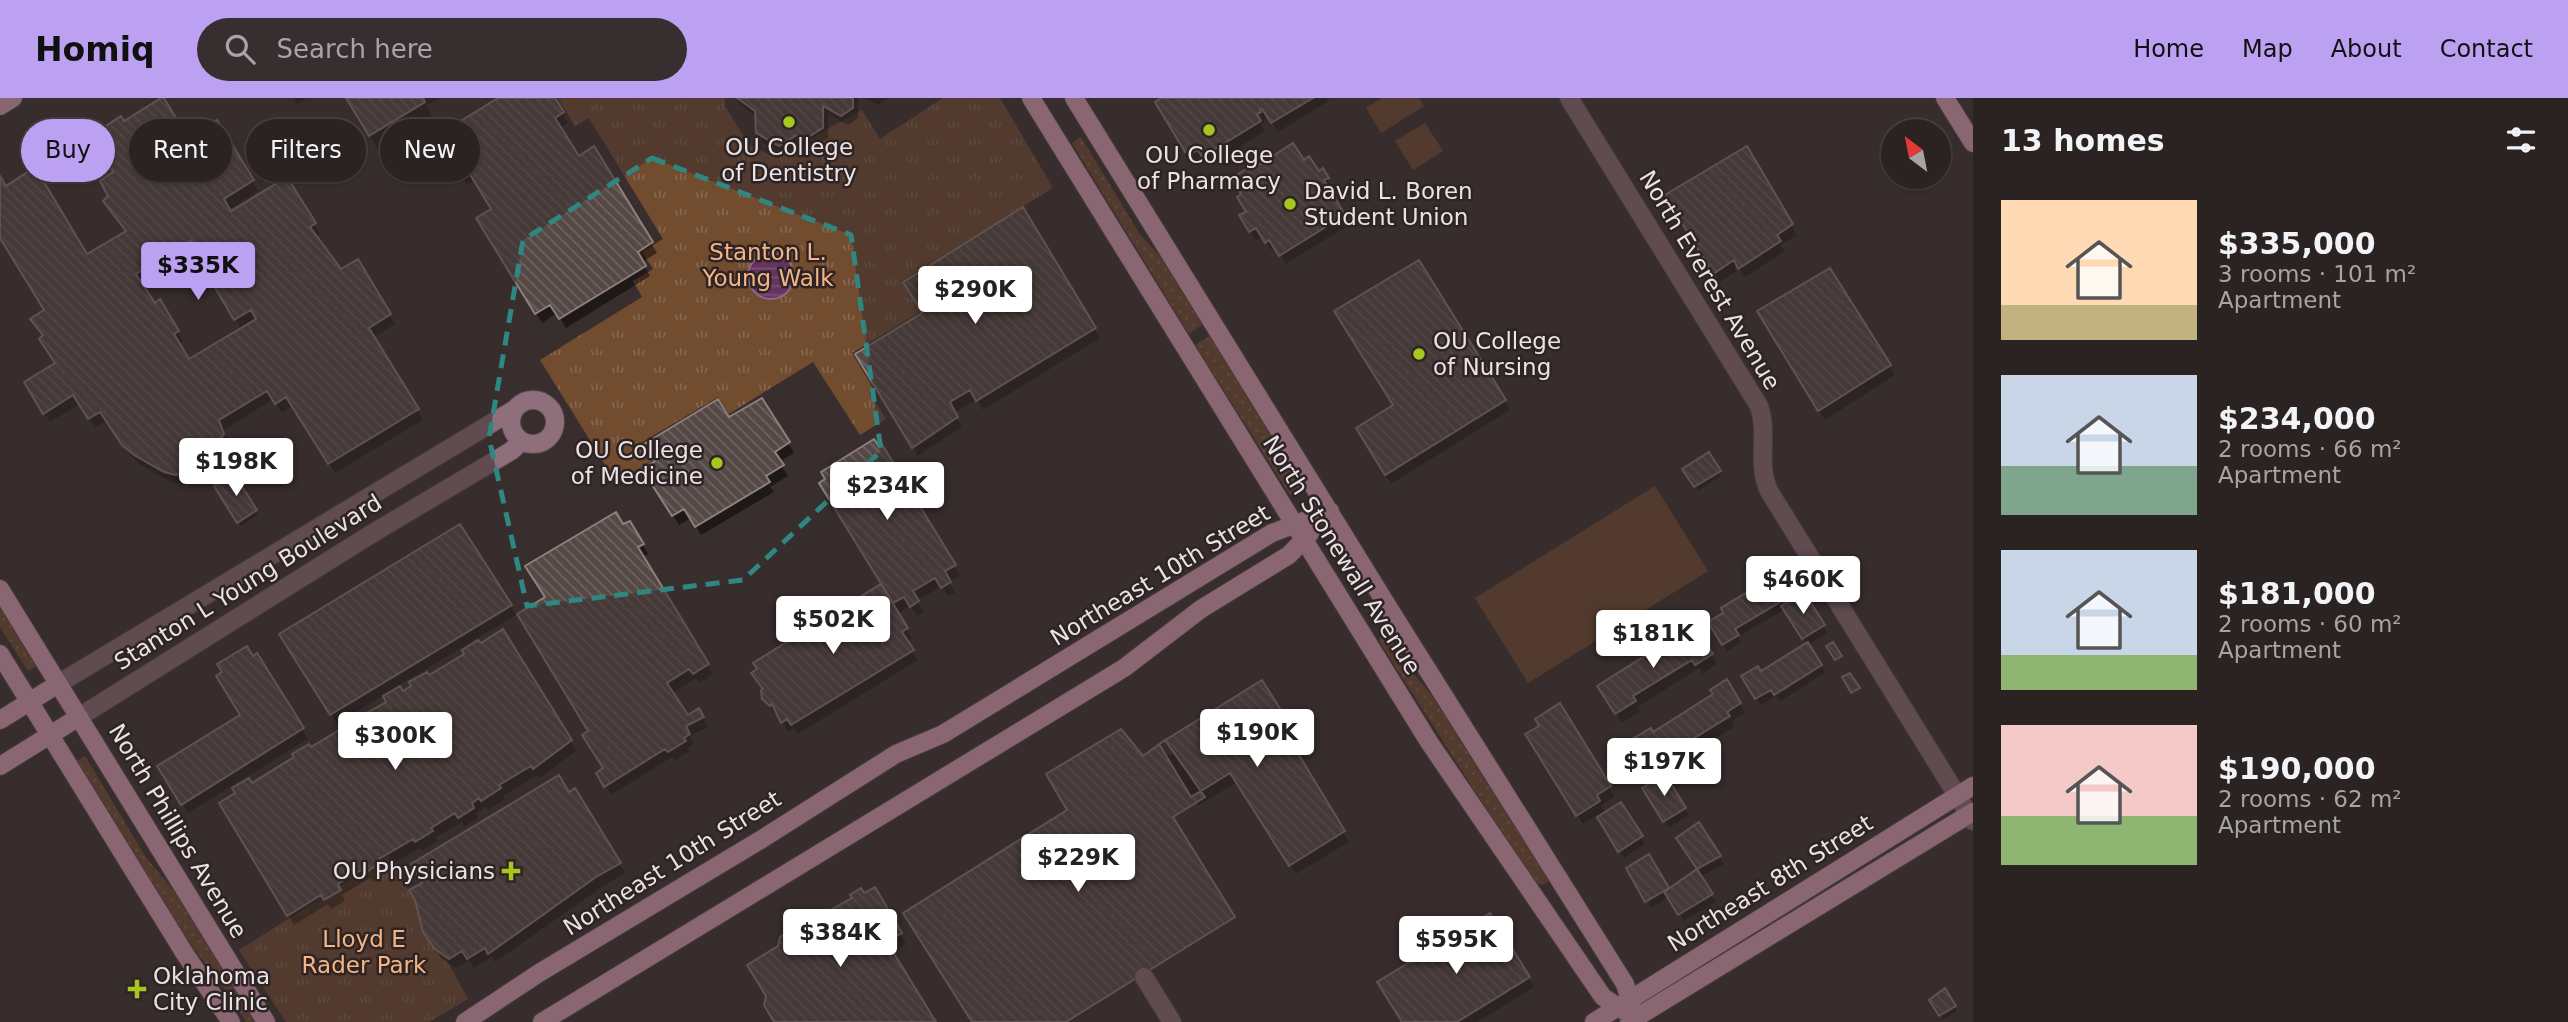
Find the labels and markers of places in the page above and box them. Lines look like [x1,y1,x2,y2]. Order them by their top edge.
marker: OU College of Dentistry [781,114,797,130]
marker: OU College of Pharmacy [1201,122,1217,138]
place label: OU College of Dentistry [721,134,857,186]
place label: OU College of Pharmacy [1137,142,1281,194]
place label: David L. Boren Student Union [1304,178,1473,230]
marker: David L. Boren Student Union [1282,196,1298,212]
pin: $335K [149,242,247,302]
pin: $290K [926,266,1024,326]
place label: OU College of Nursing [1433,328,1561,380]
marker: OU College of Nursing [1411,346,1427,362]
place label: OU College of Medicine [571,437,703,489]
pin: $198K [187,438,285,498]
marker: OU College of Medicine [709,455,725,471]
pin: $234K [838,462,936,522]
pin: $460K [1754,556,1852,616]
pin: $502K [784,596,882,656]
pin: $181K [1604,610,1702,670]
pin: $190K [1208,710,1306,769]
pin: $300K [346,712,444,772]
pin: $197K [1615,738,1713,798]
pin: $229K [1029,834,1127,894]
place label: OU Physicians [333,858,495,884]
marker: OU Physicians [501,861,521,881]
pin: $384K [791,910,889,969]
pin: $595K [1407,916,1505,976]
place label: Oklahoma City Clinic [153,963,270,1015]
marker: Oklahoma City Clinic [127,979,147,999]

